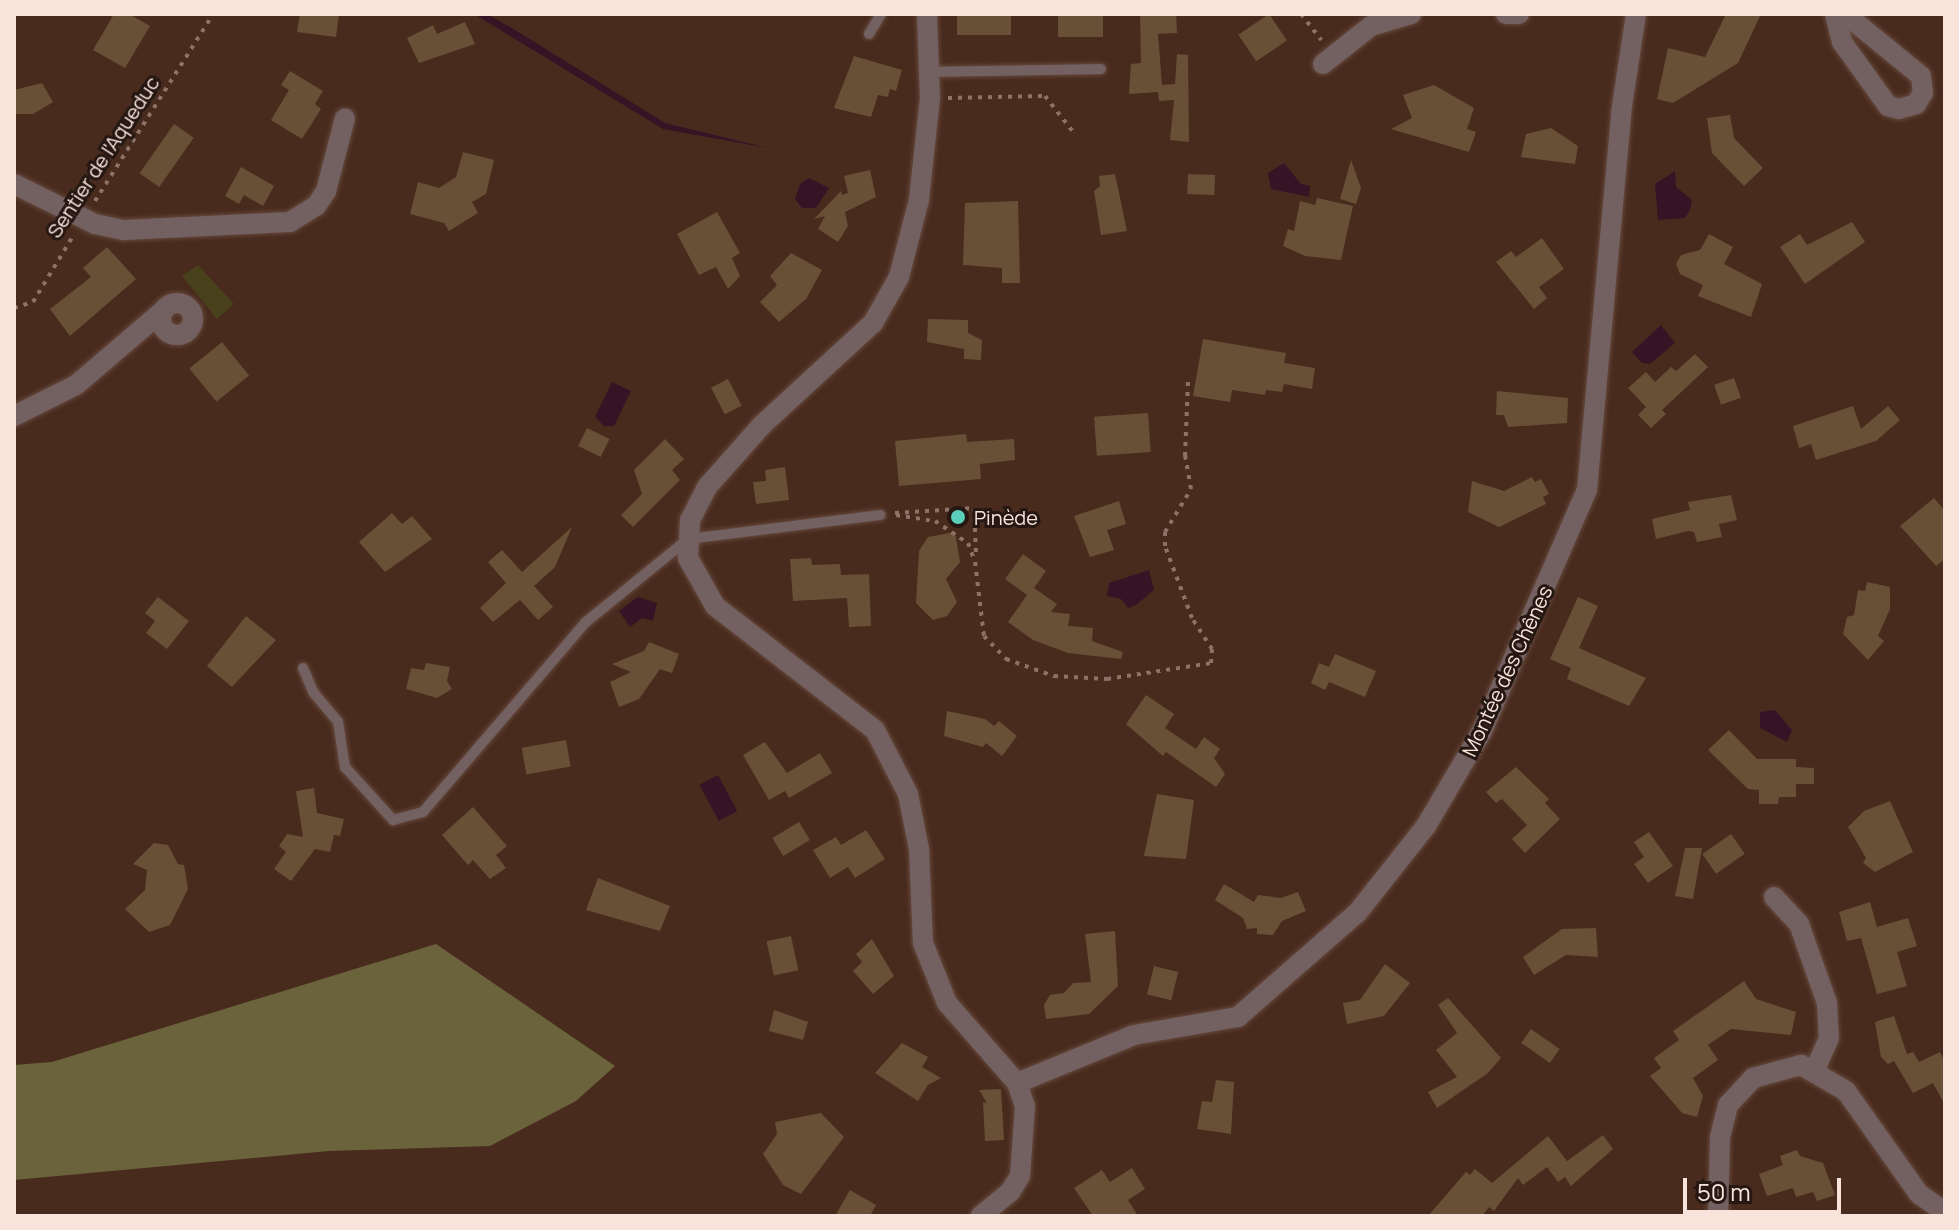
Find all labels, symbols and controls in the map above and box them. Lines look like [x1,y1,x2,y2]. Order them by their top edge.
street label: Sentier de l'Aqueduc [42,72,164,242]
place label: Pinède [974,505,1038,529]
marker: Pinède [949,508,967,526]
street label: Montée des Chênes [1457,582,1557,760]
scale bar [1687,1162,1845,1212]
text: 50 m [1697,1175,1751,1208]

